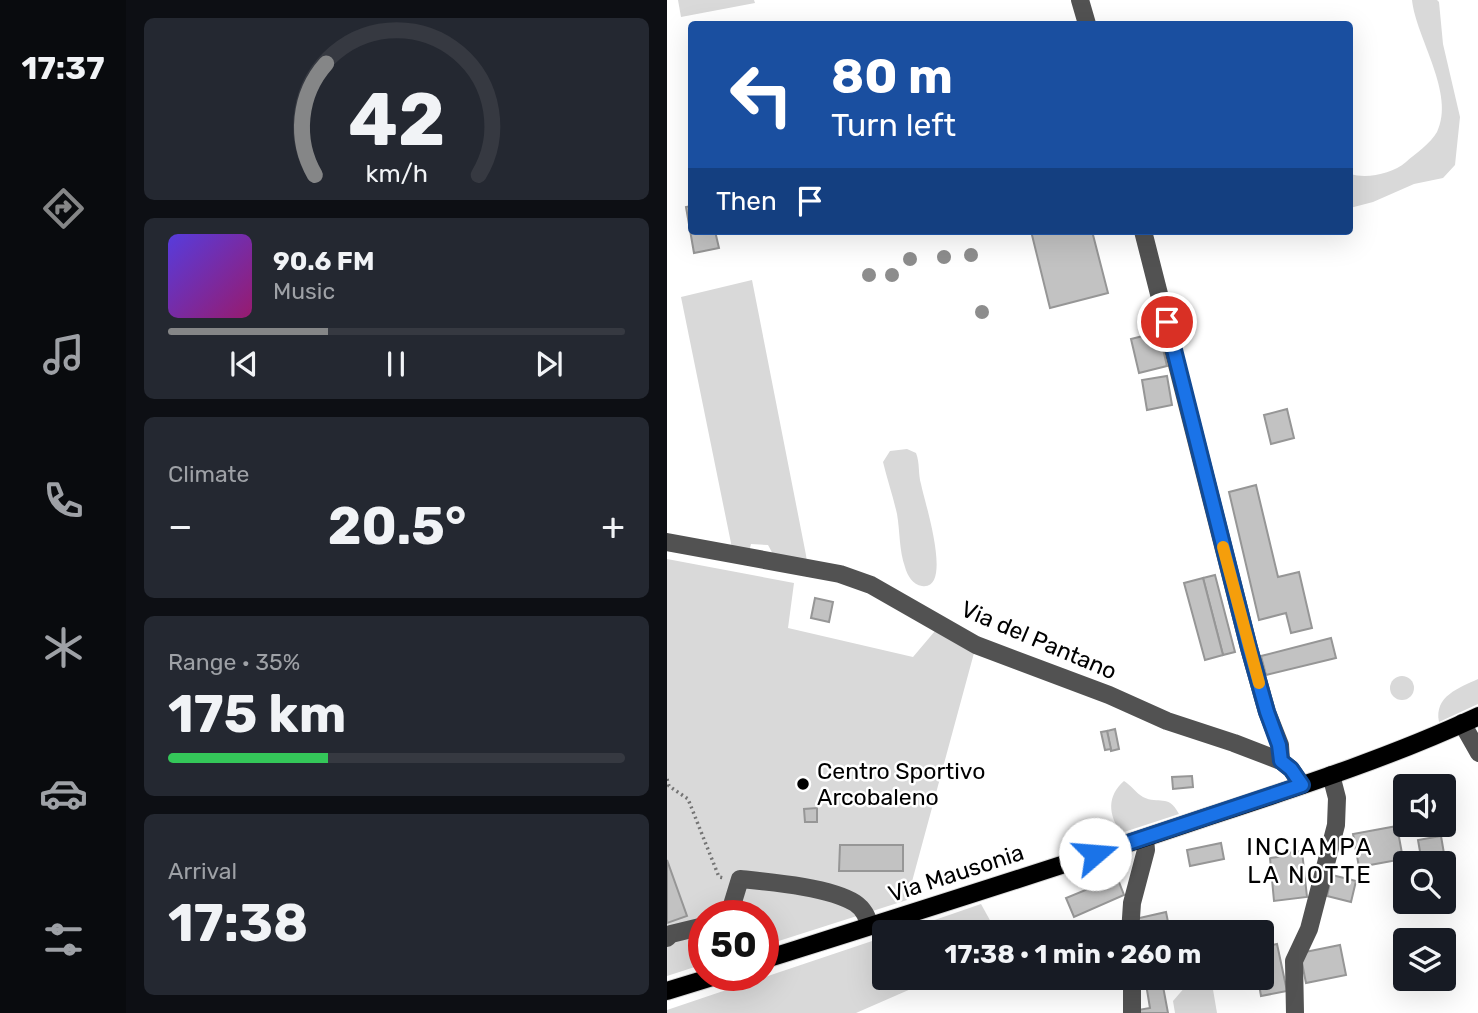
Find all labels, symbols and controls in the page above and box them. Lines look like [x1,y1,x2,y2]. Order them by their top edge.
text: 80 m [831,47,953,105]
text: 17:37 [21,49,105,87]
icon: left [716,49,807,140]
text: 42 [348,77,445,163]
text: Turn left [831,106,956,144]
text: km/h [365,159,428,188]
icon: arrive [791,182,829,220]
icon: directions [39,184,88,233]
text: Then [716,186,777,217]
text: 90.6 FM [273,246,374,277]
text: Music [273,277,335,305]
pin [1137,292,1197,352]
icon: arrive [1148,303,1186,341]
icon: music [39,330,88,379]
icon: previous [225,345,263,383]
icon: pause [377,345,415,383]
icon: next [530,345,568,383]
text: Climate [168,460,249,488]
icon: phone [39,476,88,525]
text: 20.5° [328,495,466,557]
text: − [168,503,193,549]
text: + [601,503,625,549]
street label: Via del Pantano [957,595,1121,685]
icon: climate [39,623,88,672]
text: Range · 35% [168,648,300,676]
text: 175 km [168,683,346,745]
place label: Centro Sportivo Arcobaleno [817,757,985,811]
icon: car [39,769,88,818]
map controls [1393,774,1456,991]
button: sound [1393,774,1456,837]
marker: Centro Sportivo Arcobaleno [795,776,811,792]
position arrow [1058,817,1132,891]
district label: INCIAMPA LA NOTTE [1246,833,1374,889]
street label: Via Mausonia [885,838,1027,908]
button: search [1393,851,1456,914]
text: Arrival [168,857,237,885]
text: 17:38 [168,892,308,954]
speed limit sign: 50 [688,900,779,991]
icon: filters [39,915,88,964]
button: layers [1393,928,1456,991]
text: 17:38 · 1 min · 260 m [945,939,1201,970]

